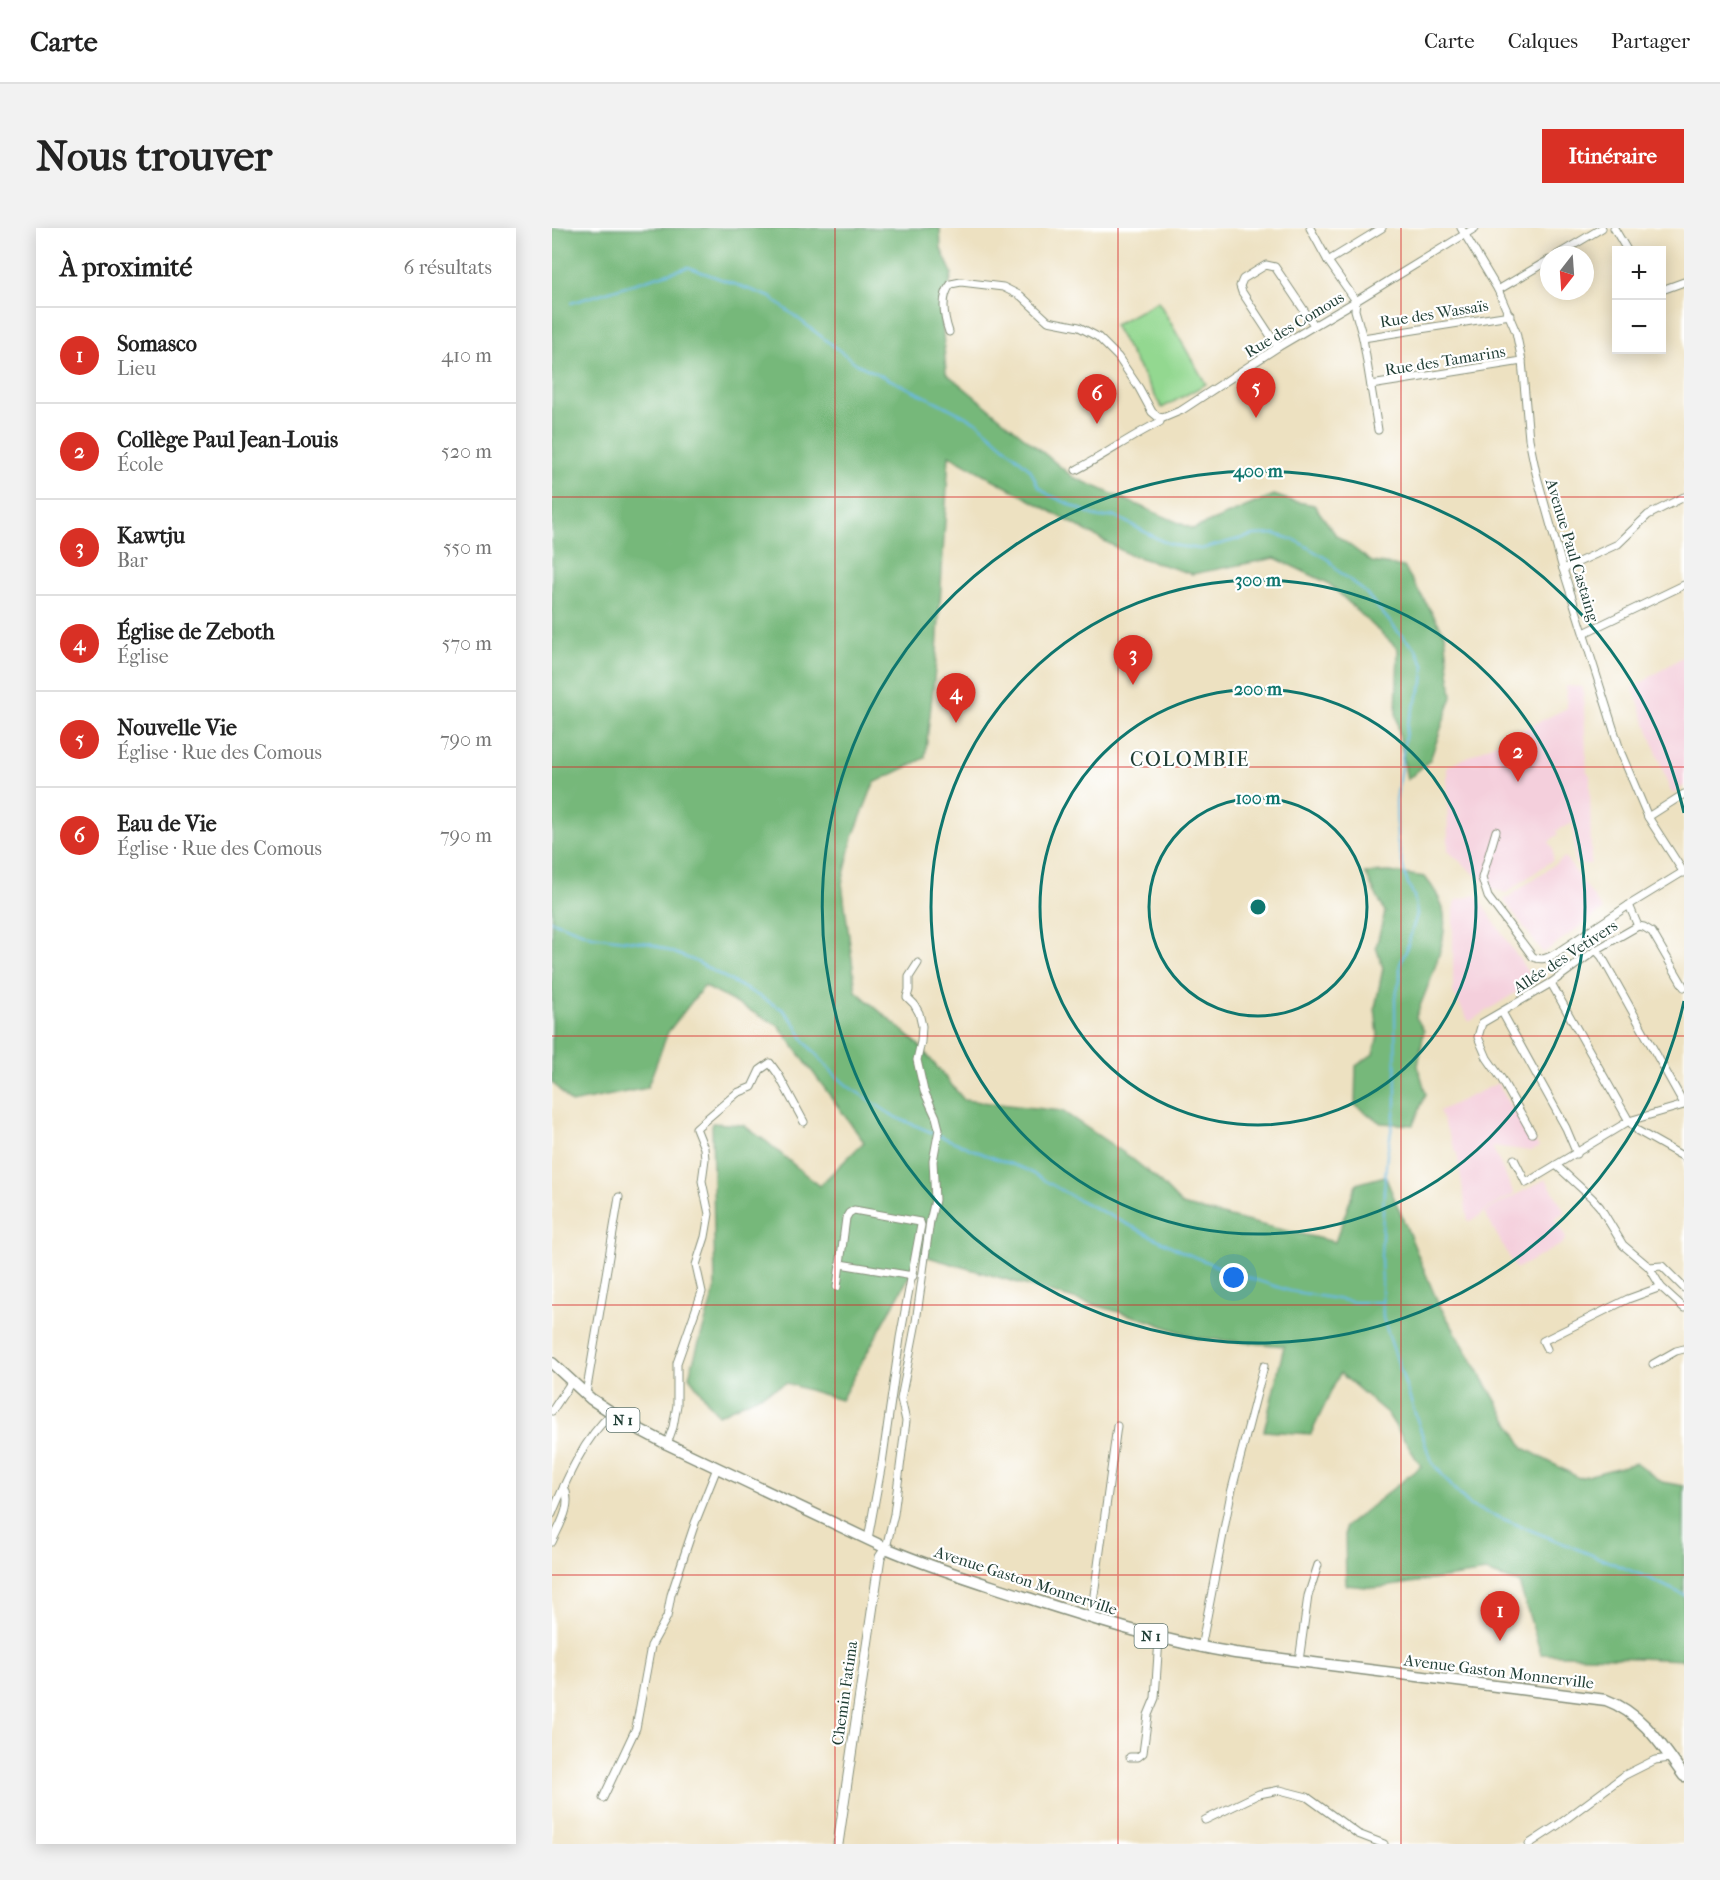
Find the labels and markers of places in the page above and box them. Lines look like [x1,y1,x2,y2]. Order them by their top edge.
pin: 5 [1236,368,1276,418]
pin: 6 [1078,374,1116,424]
pin: 3 [1114,636,1152,685]
pin: 4 [936,674,976,723]
pin: 2 [1498,732,1538,782]
centre of rings [1248,897,1268,917]
pin: 1 [1480,1592,1520,1641]

